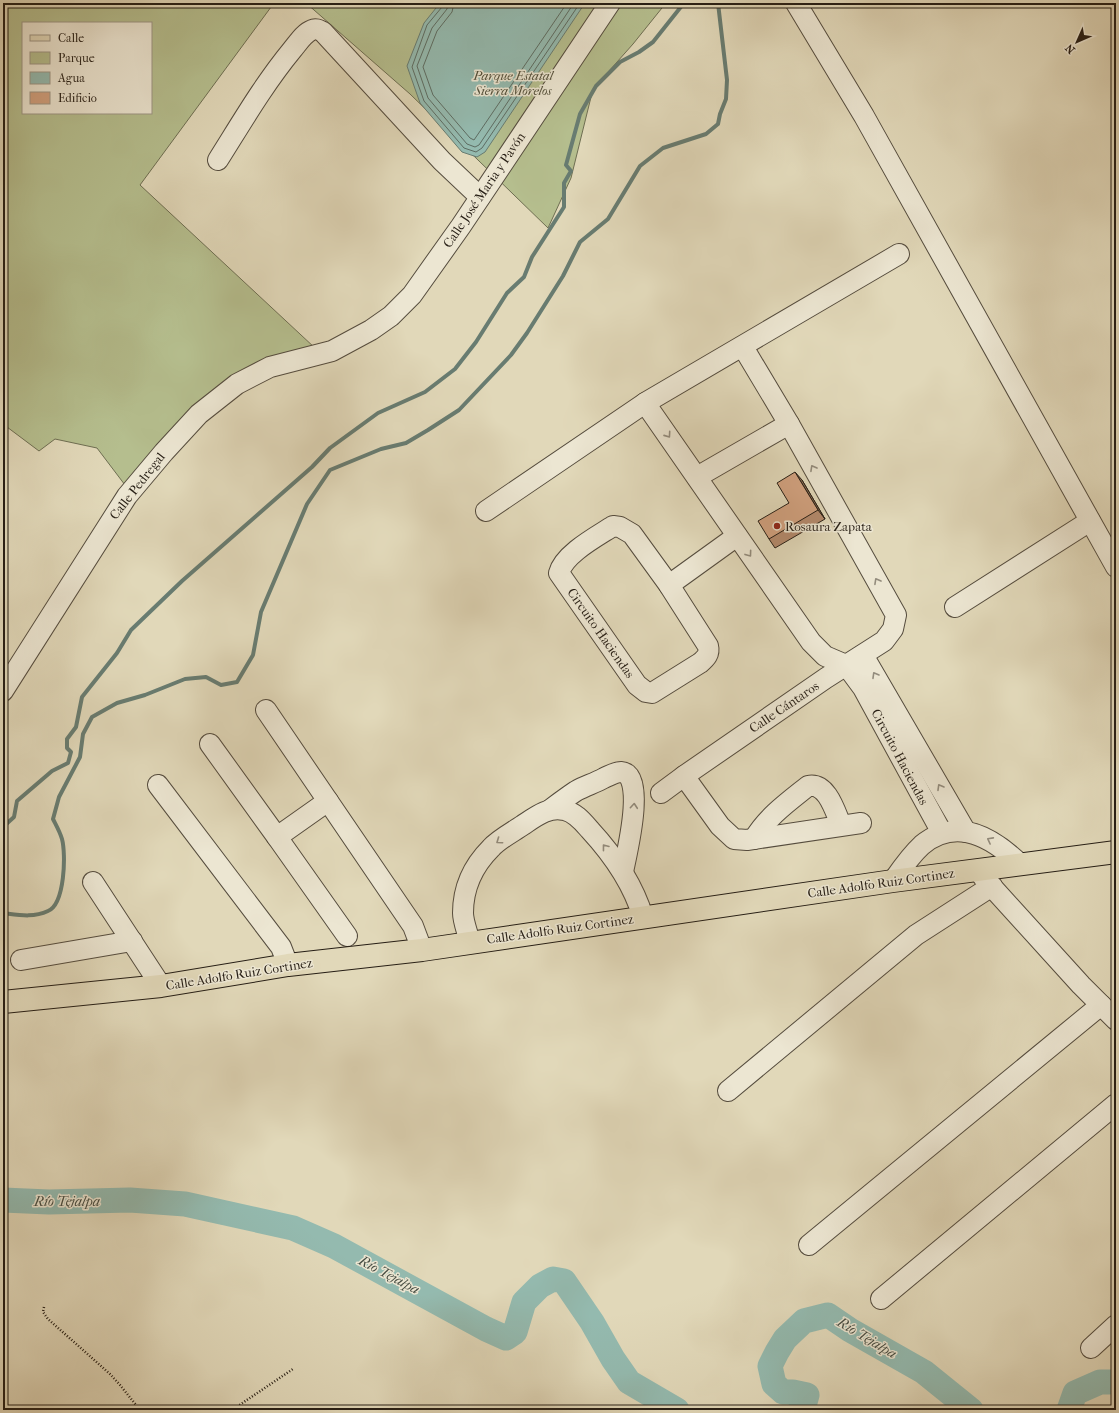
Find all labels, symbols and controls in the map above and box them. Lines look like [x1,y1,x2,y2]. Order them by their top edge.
legend [22,22,152,114]
north arrow [1057,22,1097,62]
text: Calle [58,31,84,45]
text: N [1062,41,1078,56]
text: Parque [58,51,95,65]
park label: Parque Estatal Sierra Morelos [472,68,555,98]
text: Agua [57,71,85,85]
text: Edificio [58,91,97,105]
street label: Calle José Maria y Pavón [440,129,528,251]
one-way arrow [663,431,671,438]
street label: Calle Pedregal [106,449,168,522]
one-way arrow [811,465,818,472]
place label: Rosaura Zapata [785,519,873,534]
marker: Rosaura Zapata [772,521,782,531]
one-way arrow [745,549,752,556]
one-way arrow [874,578,881,586]
street label: Circuito Haciendas [564,585,638,681]
one-way arrow [872,672,879,679]
street label: Calle Cántaros [746,678,822,736]
street label: Circuito Haciendas [868,706,932,808]
one-way arrow [938,784,945,791]
one-way arrow [629,803,638,809]
one-way arrow [497,836,504,843]
one-way arrow [986,837,994,845]
one-way arrow [602,844,609,851]
street label: Calle Adolfo Ruiz Cortinez [807,865,956,901]
street label: Calle Adolfo Ruiz Cortinez [486,911,635,947]
street label: Calle Adolfo Ruiz Cortinez [165,955,314,993]
water label: Río Tejalpa [33,1193,100,1210]
water label: Río Tejalpa [355,1251,422,1298]
water label: Río Tejalpa [833,1313,900,1362]

